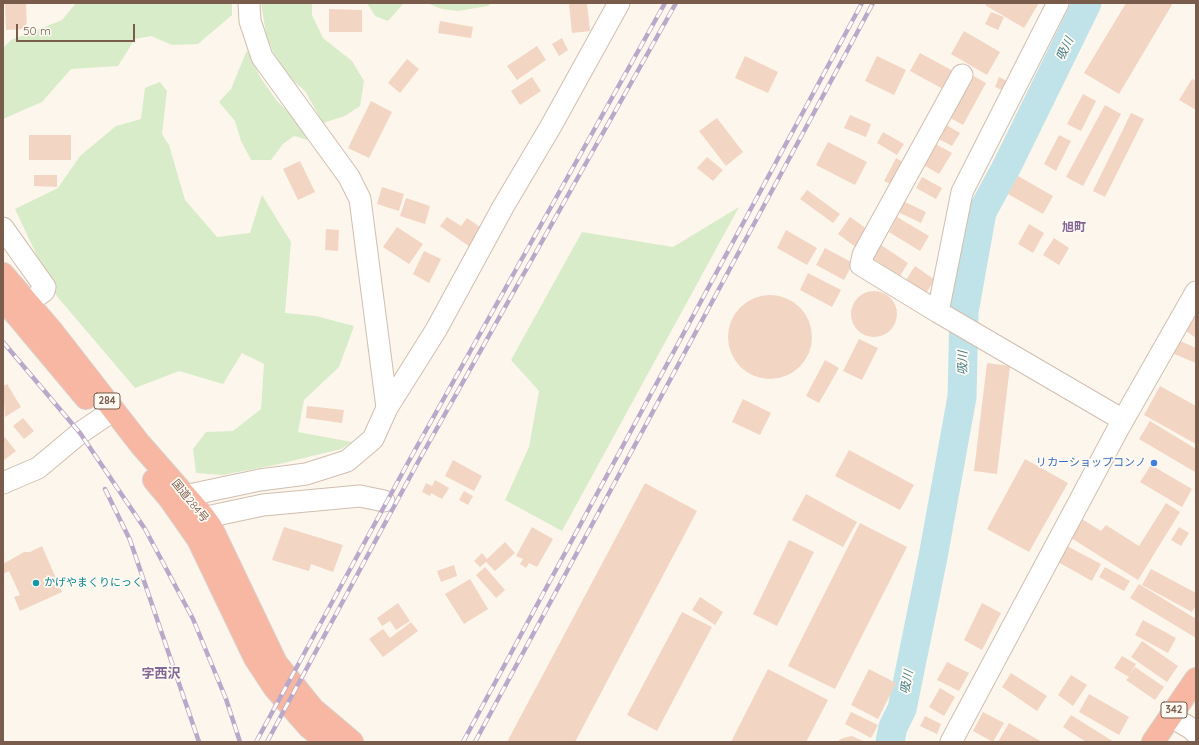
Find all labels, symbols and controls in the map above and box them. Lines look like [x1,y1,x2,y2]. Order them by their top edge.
scale bar [18,16,137,42]
text: 50 m [23,23,51,38]
water label: 吸川 [1053,35,1077,63]
district label: 旭町 [1062,220,1086,234]
water label: 吸川 [956,351,970,375]
road number: 284 [94,393,120,409]
place label: リカーショップコンノ [1036,456,1146,470]
marker: リカーショップコンノ [1149,458,1159,468]
street label: 国道284号 [169,477,211,525]
place label: かげやまくりにっく [44,576,143,590]
marker: かげやまくりにっく [31,578,41,588]
district label: 字西沢 [142,666,180,682]
water label: 吸川 [898,669,916,695]
road number: 342 [1161,702,1187,718]

